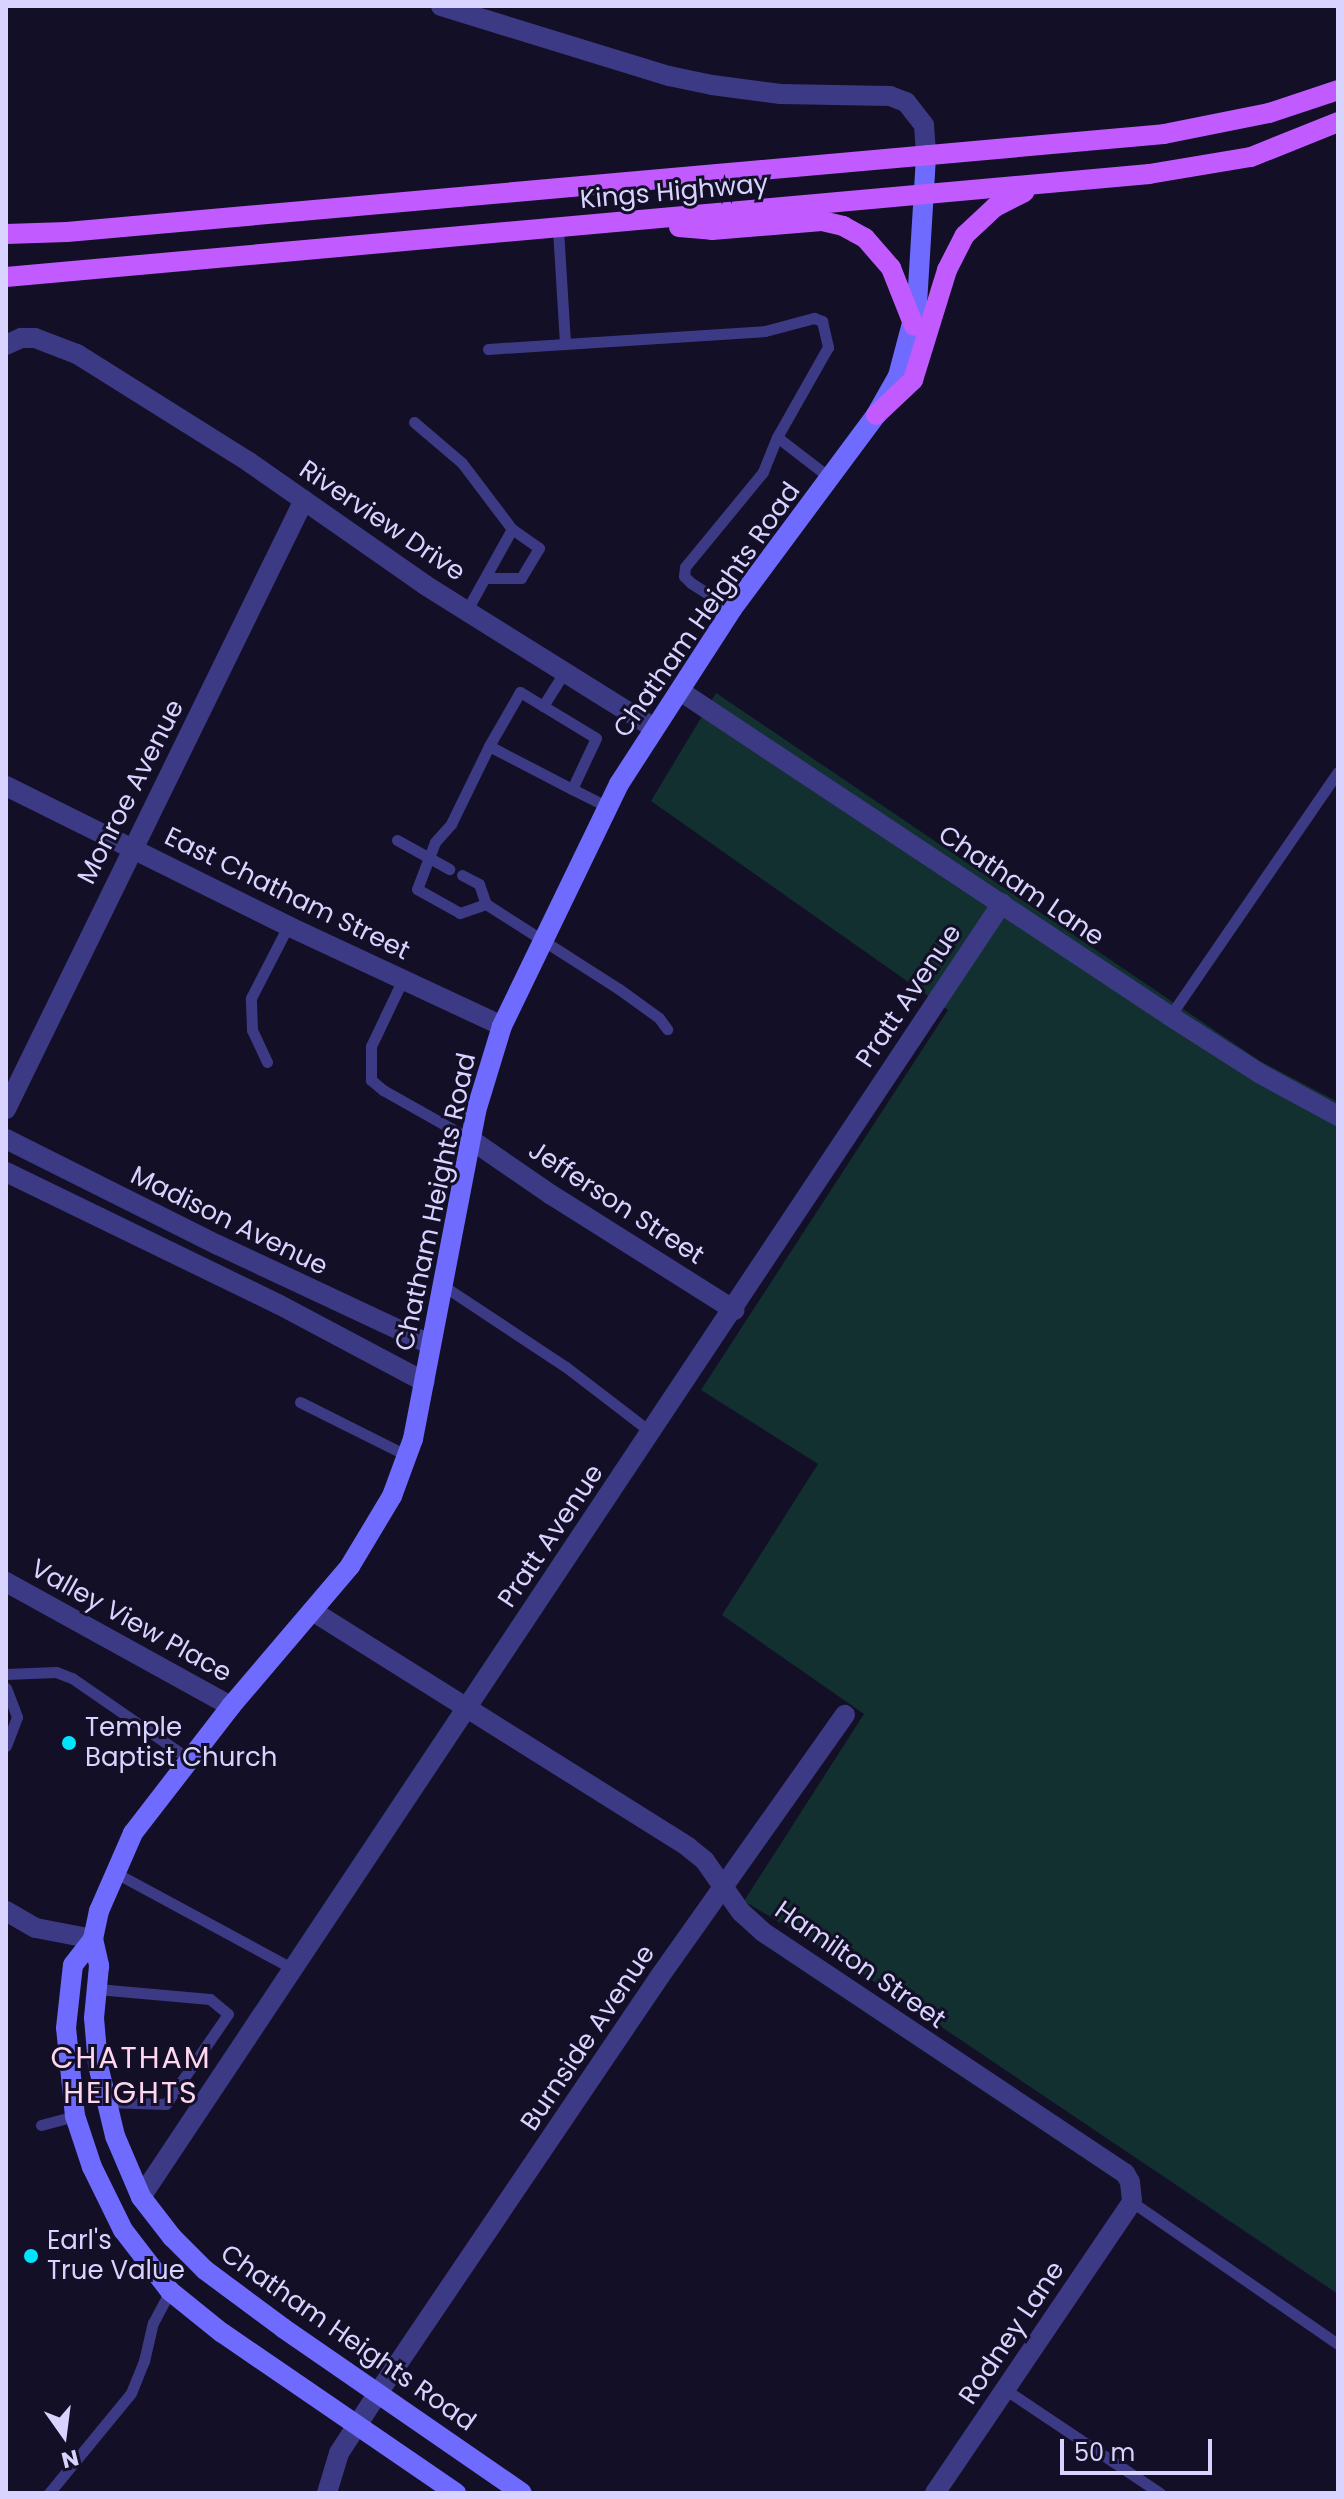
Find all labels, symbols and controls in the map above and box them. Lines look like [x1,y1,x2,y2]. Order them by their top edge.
street label: Kings Highway [579,168,769,216]
street label: Riverview Drive [293,454,471,588]
street label: Chatham Heights Road [607,477,807,743]
street label: Monroe Avenue [71,695,191,889]
street label: Chatham Lane [932,819,1110,953]
street label: East Chatham Street [159,821,415,967]
street label: Pratt Avenue [850,919,968,1073]
street label: Chatham Heights Road [389,1050,483,1354]
street label: Jefferson Street [522,1135,710,1271]
street label: Madison Avenue [125,1160,333,1282]
street label: Pratt Avenue [492,1459,610,1613]
street label: Valley View Place [25,1553,237,1689]
place label: Temple Baptist Church [85,1712,277,1774]
marker: Temple Baptist Church [60,1734,78,1752]
street label: Hamilton Street [769,1895,951,2035]
street label: Burnside Avenue [514,1939,662,2137]
district label: CHATHAM HEIGHTS [50,2040,212,2110]
place label: Earl's True Value [47,2225,185,2286]
street label: Chatham Heights Road [215,2238,481,2438]
marker: Earl's True Value [22,2247,40,2265]
street label: Rodney Lane [953,2255,1071,2411]
north arrow [24,2395,104,2475]
scale bar [1064,2423,1216,2473]
text: 50 m [1074,2436,1135,2469]
text: N [58,2442,82,2476]

